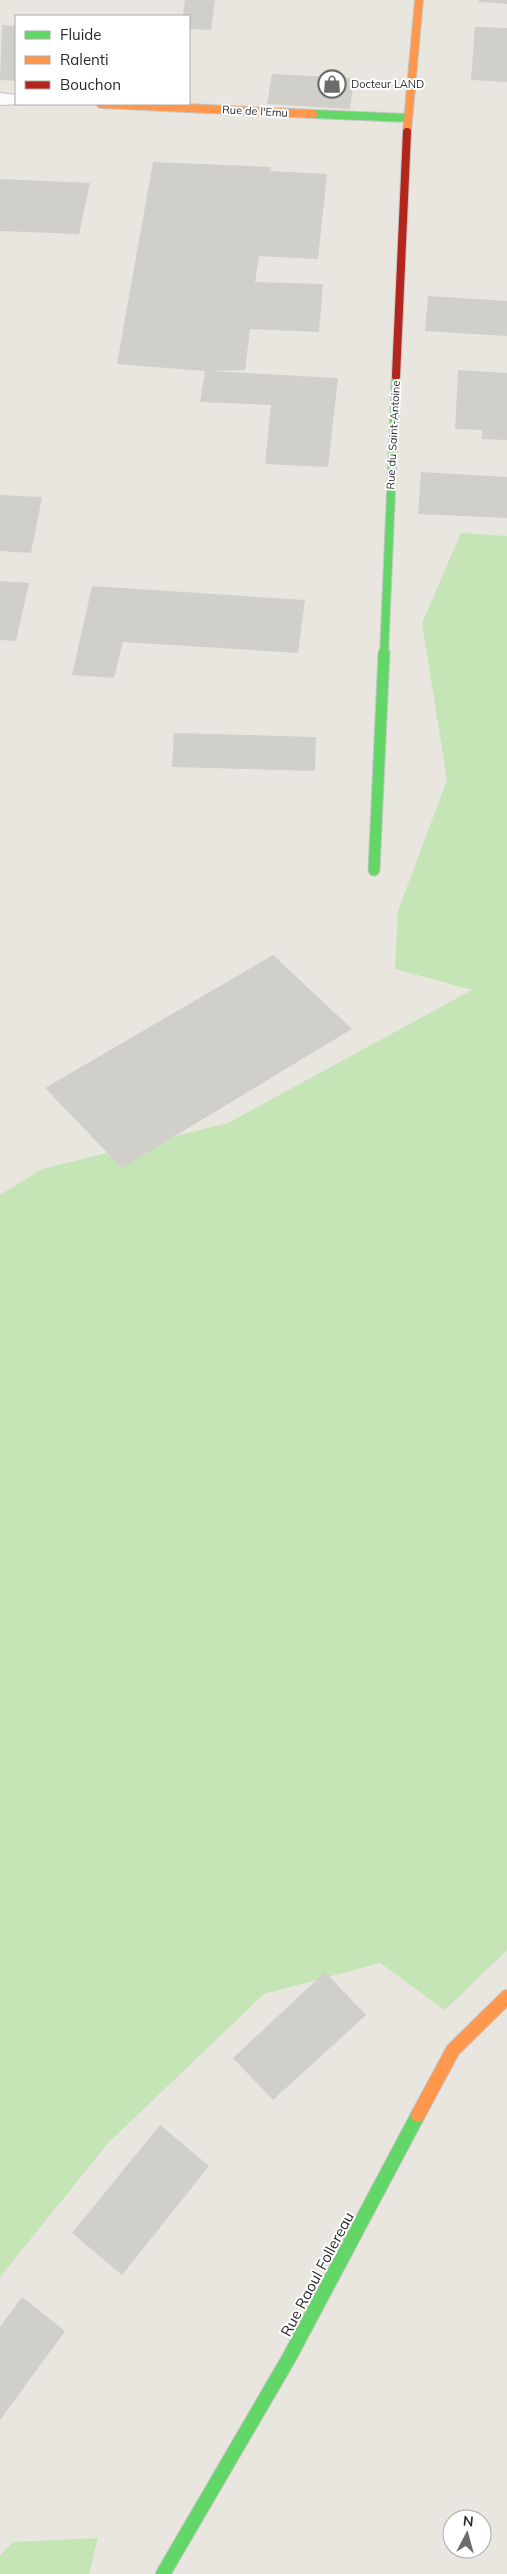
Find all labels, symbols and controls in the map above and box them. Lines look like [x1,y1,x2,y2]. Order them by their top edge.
legend [15,15,190,105]
text: Fluide [60,25,101,44]
text: Ralenti [60,50,109,69]
shop icon: Docteur LAND [317,69,347,99]
text: Bouchon [60,75,121,94]
place label: Docteur LAND [351,77,424,91]
street label: Rue de l'Emu [222,102,288,120]
street label: Rue du Saint-Antoine [383,380,403,490]
street label: Rue Raoul Follereau [276,2208,358,2340]
north arrow [442,2509,492,2559]
text: N [462,2512,475,2531]

